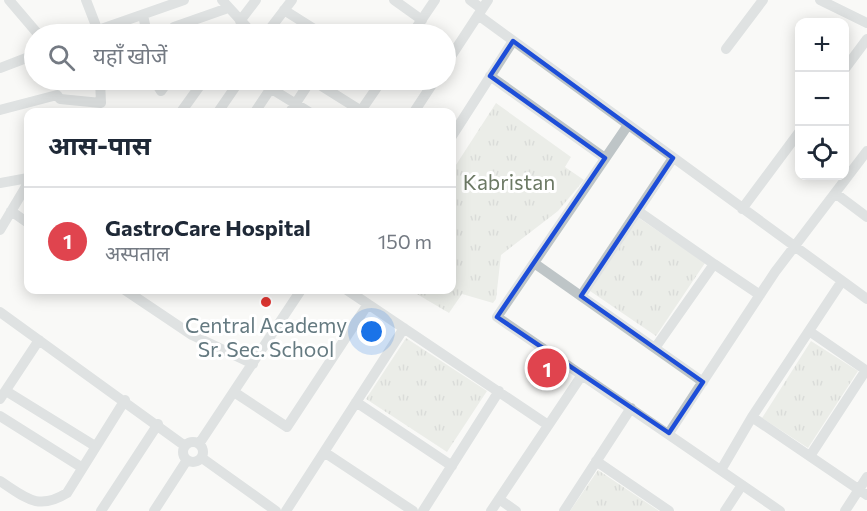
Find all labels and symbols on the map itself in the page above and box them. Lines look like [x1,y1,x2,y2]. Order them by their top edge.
park label: Kabristan [463,169,555,194]
marker: Central Academy Sr. Sec. School [259,295,273,309]
place label: Central Academy Sr. Sec. School [185,312,347,361]
your location [357,317,386,346]
pin: 1 [528,346,566,391]

